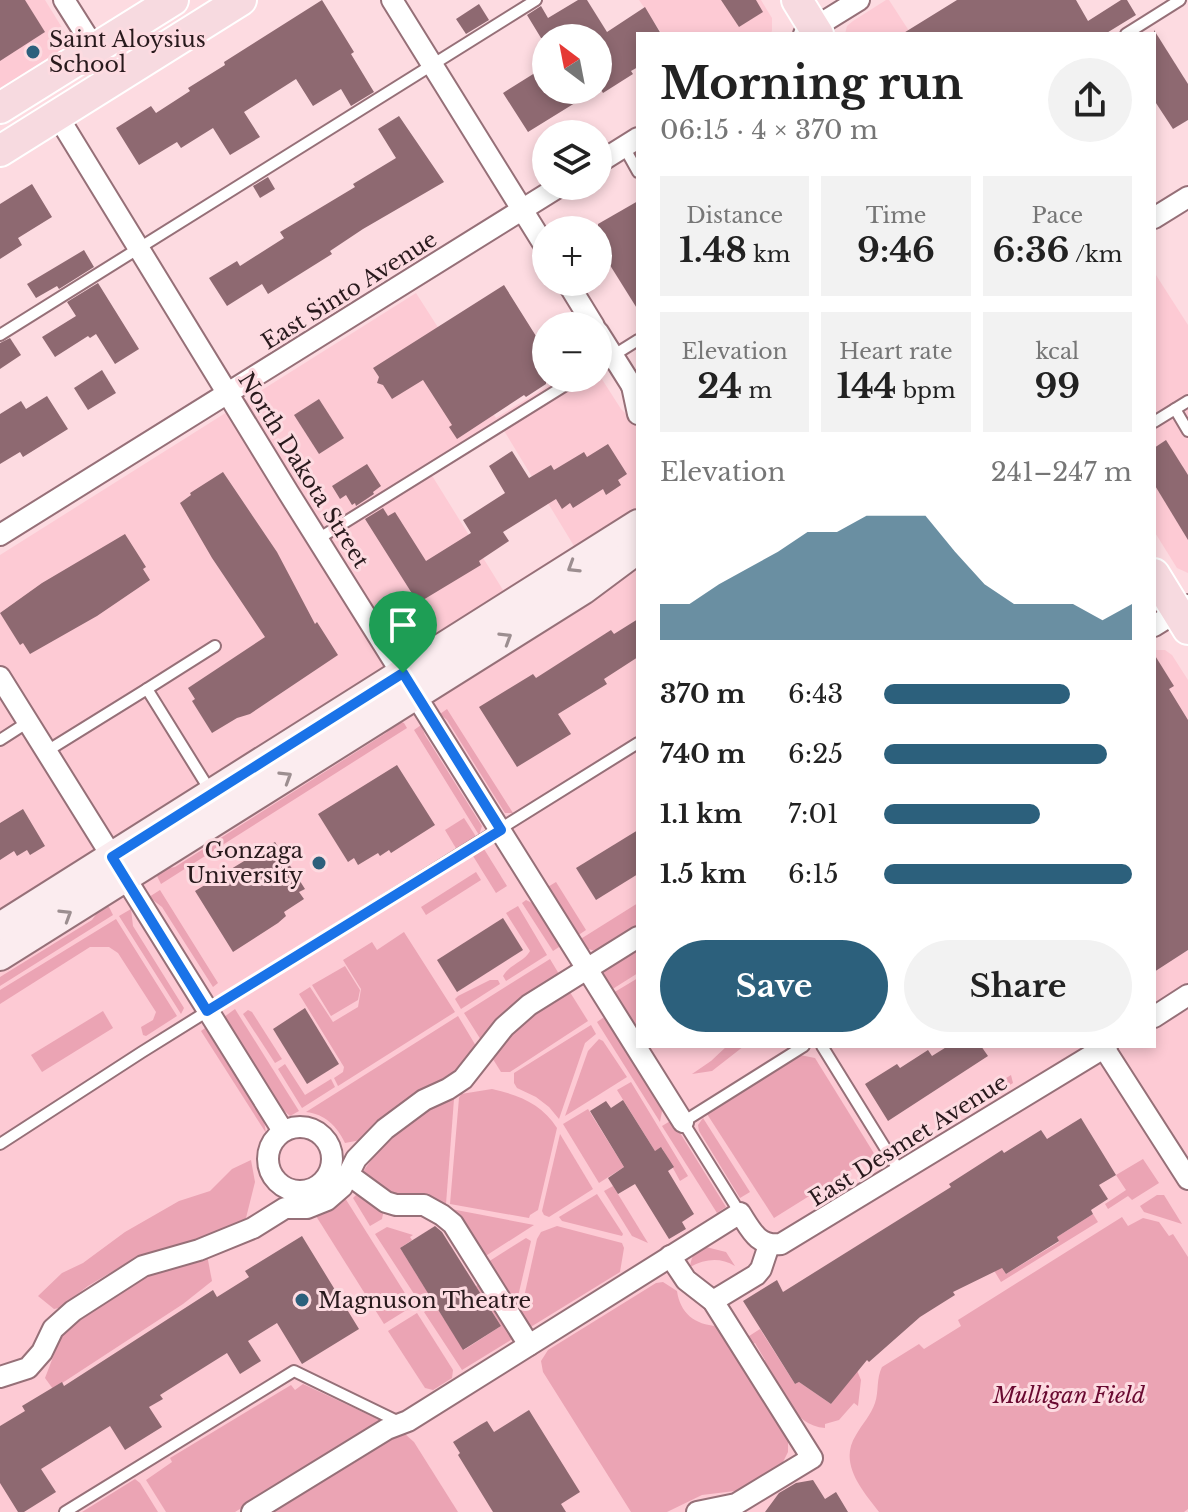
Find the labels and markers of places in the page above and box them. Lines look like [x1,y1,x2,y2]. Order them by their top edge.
place label: Saint Aloysius School [49,26,206,78]
marker: Saint Aloysius School [24,43,42,61]
pin [369,591,437,673]
place label: Gonzaga University [186,837,304,889]
marker: Gonzaga University [310,854,328,872]
place label: Magnuson Theatre [318,1287,531,1314]
marker: Magnuson Theatre [293,1291,311,1309]

